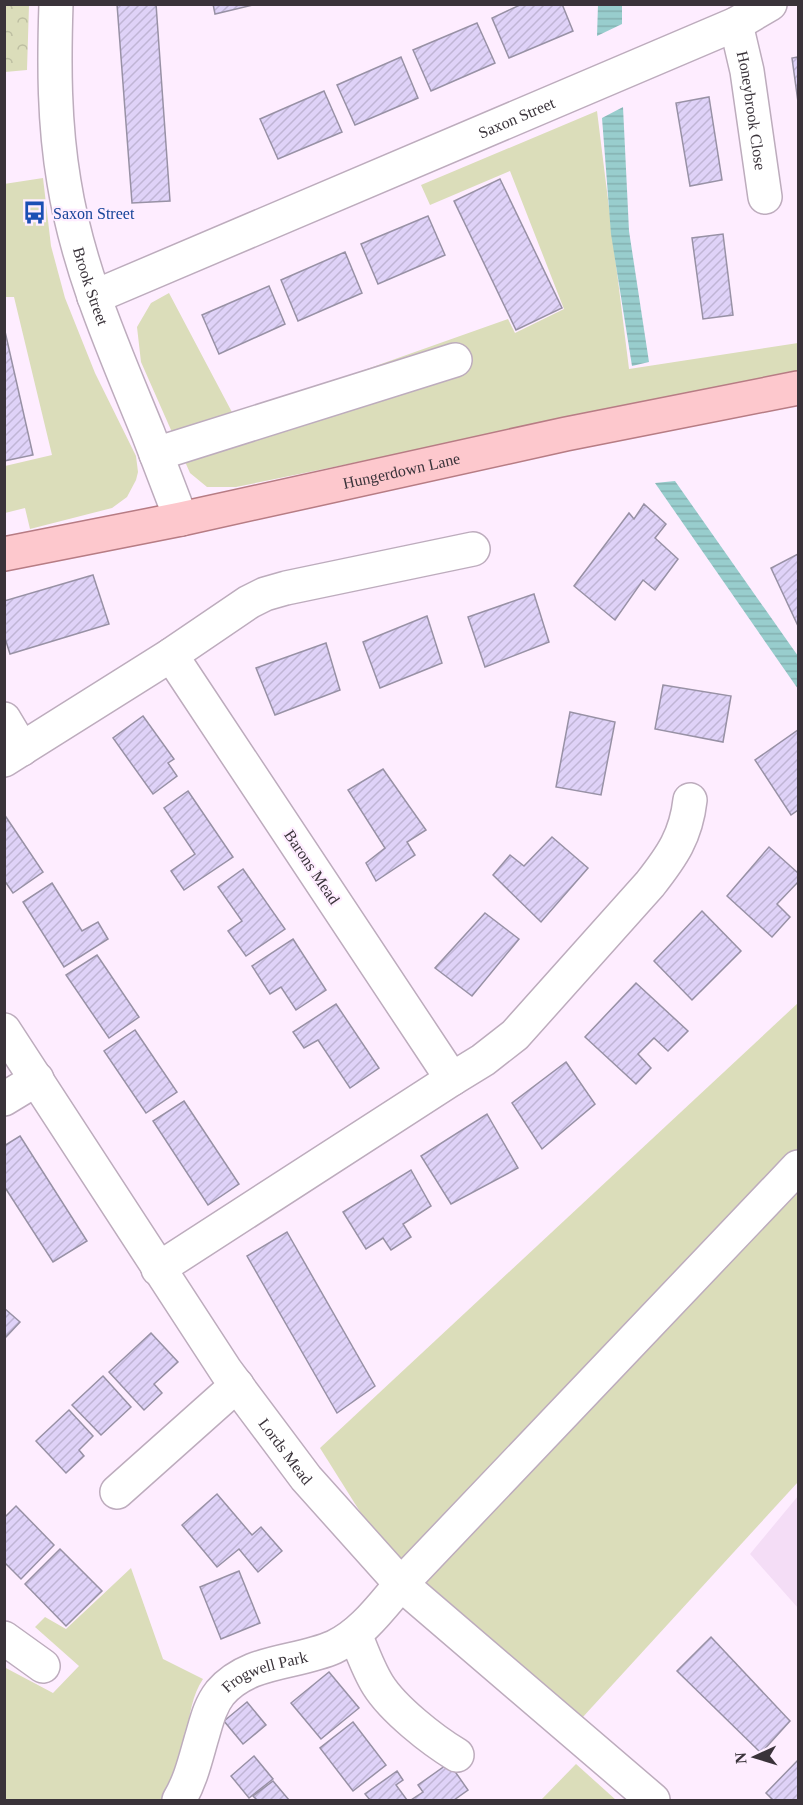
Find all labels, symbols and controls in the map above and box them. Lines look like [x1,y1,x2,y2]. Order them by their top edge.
street label: Honeybrook Close [734,49,770,171]
street label: Saxon Street [476,93,558,141]
bus stop icon: Saxon Street [22,200,48,226]
place label: Saxon Street [53,205,135,222]
street label: Brook Street [70,245,112,328]
street label: Hungerdown Lane [341,449,461,492]
street label: Barons Mead [281,827,343,907]
street label: Lords Mead [256,1415,316,1488]
street label: Frogwell Park [218,1648,309,1695]
north arrow [725,1727,785,1787]
text: N [732,1751,749,1764]

